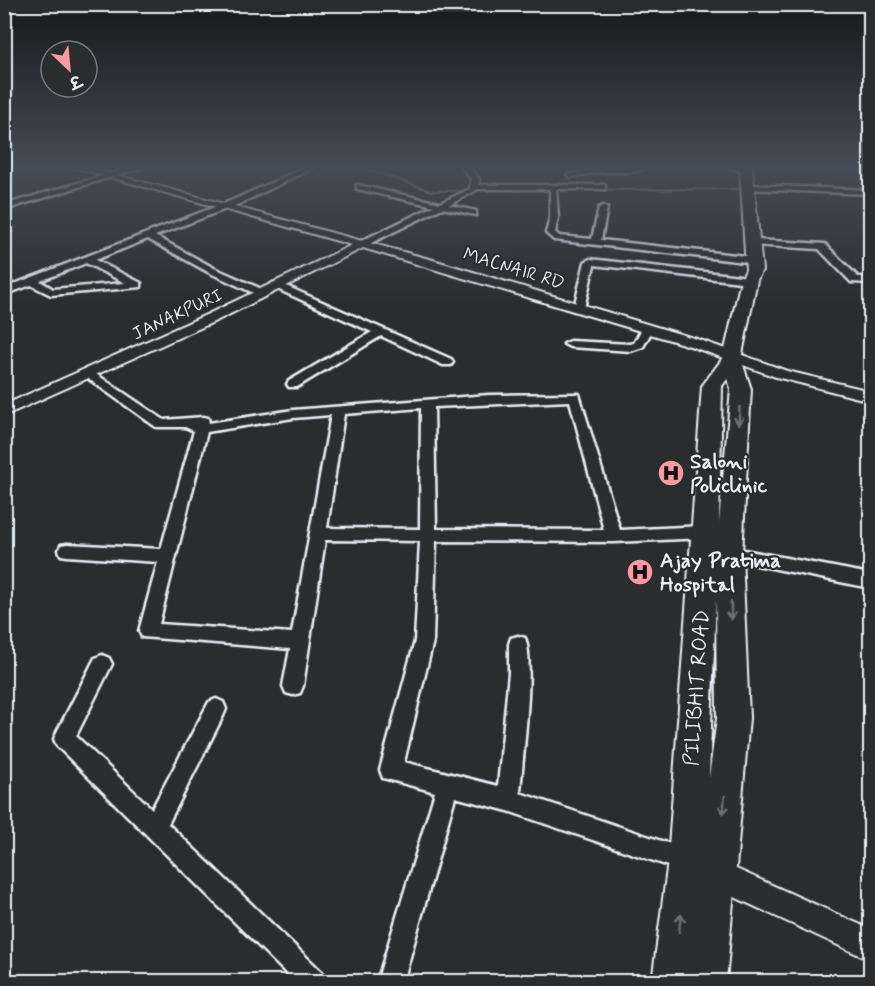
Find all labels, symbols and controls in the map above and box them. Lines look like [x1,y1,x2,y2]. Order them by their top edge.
north arrow [39,39,99,99]
text: उ [64,68,86,93]
street label: MACNAIR RD [460,242,567,296]
street label: JANAKPURI [128,283,227,346]
one-way arrow [733,406,744,426]
place label: Saloni Policlinic [690,448,767,500]
hospital icon: Saloni Policlinic [656,458,686,488]
place label: Ajay Pratima Hospital [660,547,781,599]
hospital icon: Ajay Pratima Hospital [625,557,655,587]
one-way arrow [725,600,736,620]
street label: PILIBHIT ROAD [678,609,716,767]
one-way arrow [718,795,729,815]
one-way arrow [675,914,686,934]

